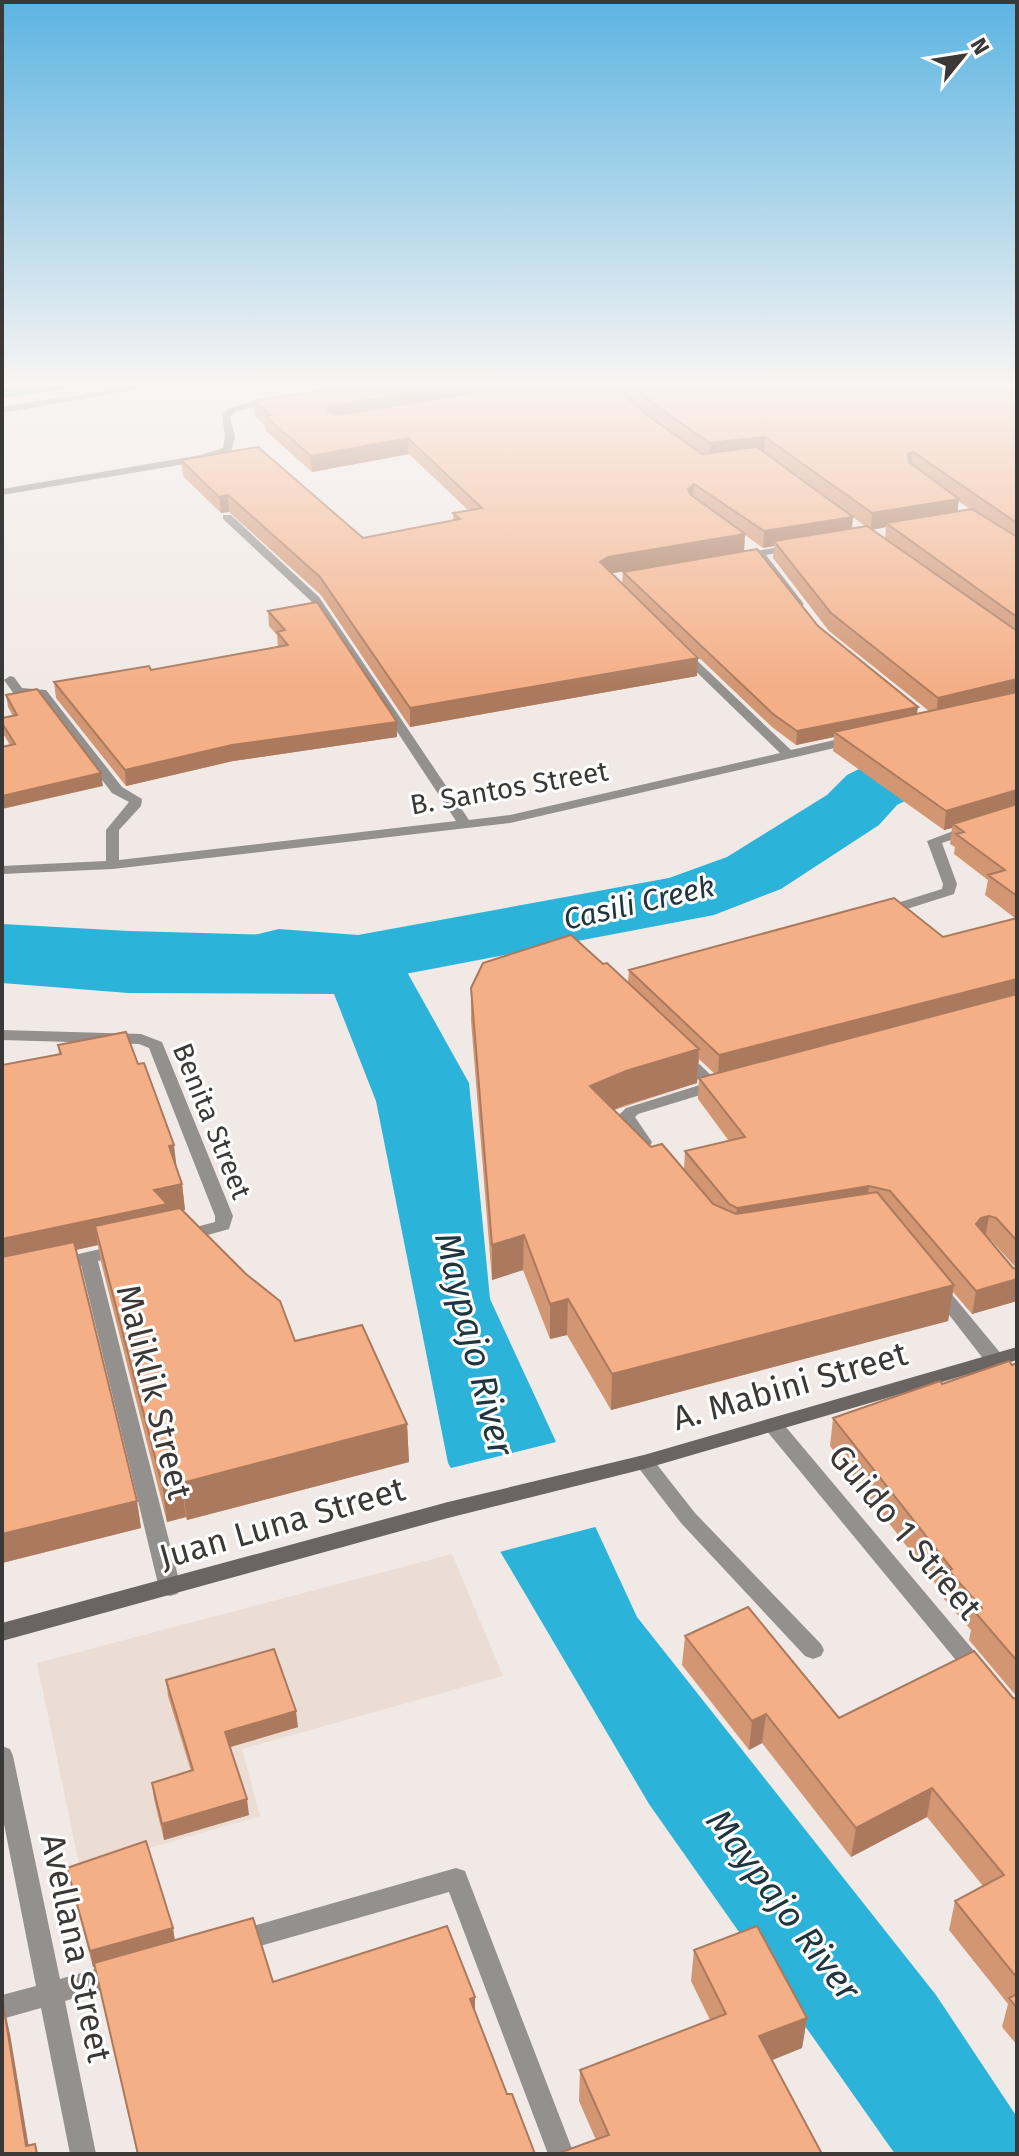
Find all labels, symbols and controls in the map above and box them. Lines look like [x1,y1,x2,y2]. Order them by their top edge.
north arrow [923,16,1003,96]
text: N [965,33,995,59]
street label: B. Santos Street [407,754,611,822]
water label: Casili Creek [560,868,718,938]
street label: Benita Street [166,1038,259,1205]
water label: Maypajo River [425,1228,523,1461]
street label: Maliklik Street [108,1280,201,1504]
street label: A. Mabini Street [668,1333,913,1439]
street label: Guido 1 Street [820,1436,991,1628]
street label: Juan Luna Street [155,1468,410,1578]
water label: Maypajo River [697,1801,870,2010]
street label: Avellana Street [32,1830,120,2067]

